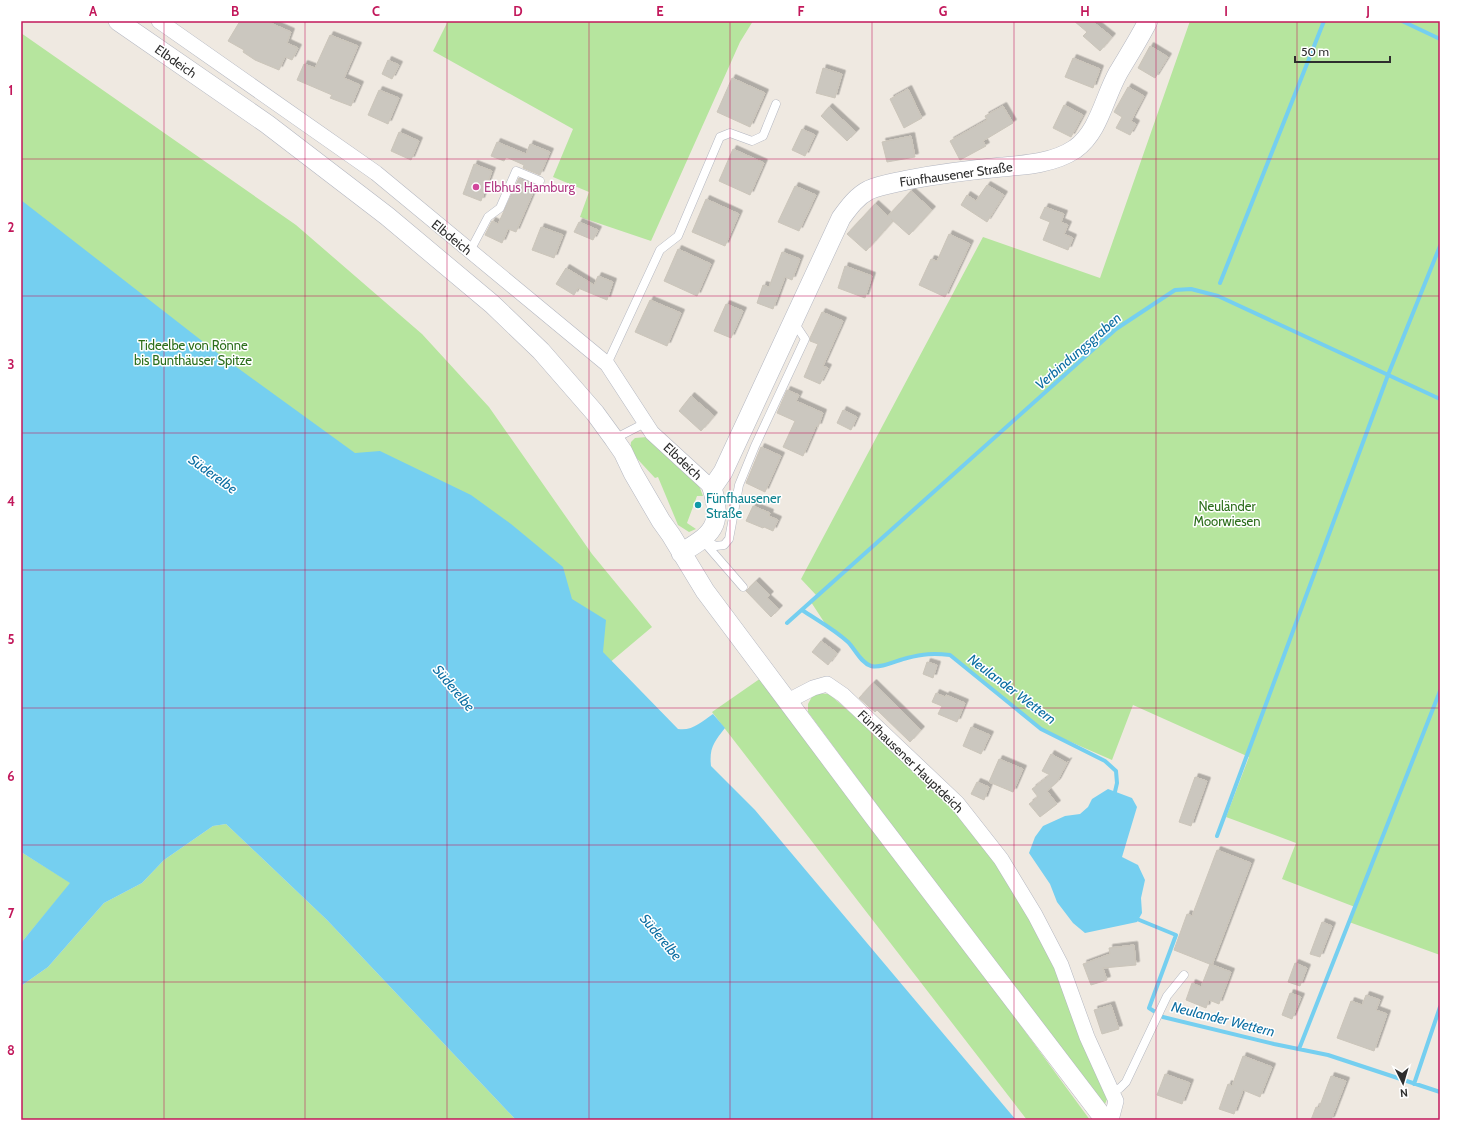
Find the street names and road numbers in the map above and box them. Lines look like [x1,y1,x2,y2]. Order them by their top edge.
street label: Elbdeich [152,41,200,81]
street label: Fünfhausener Straße [899,158,1014,190]
street label: Elbdeich [429,216,475,258]
street label: Elbdeich [660,439,706,483]
street label: Fünfhausener Hauptdeich [855,706,967,816]

